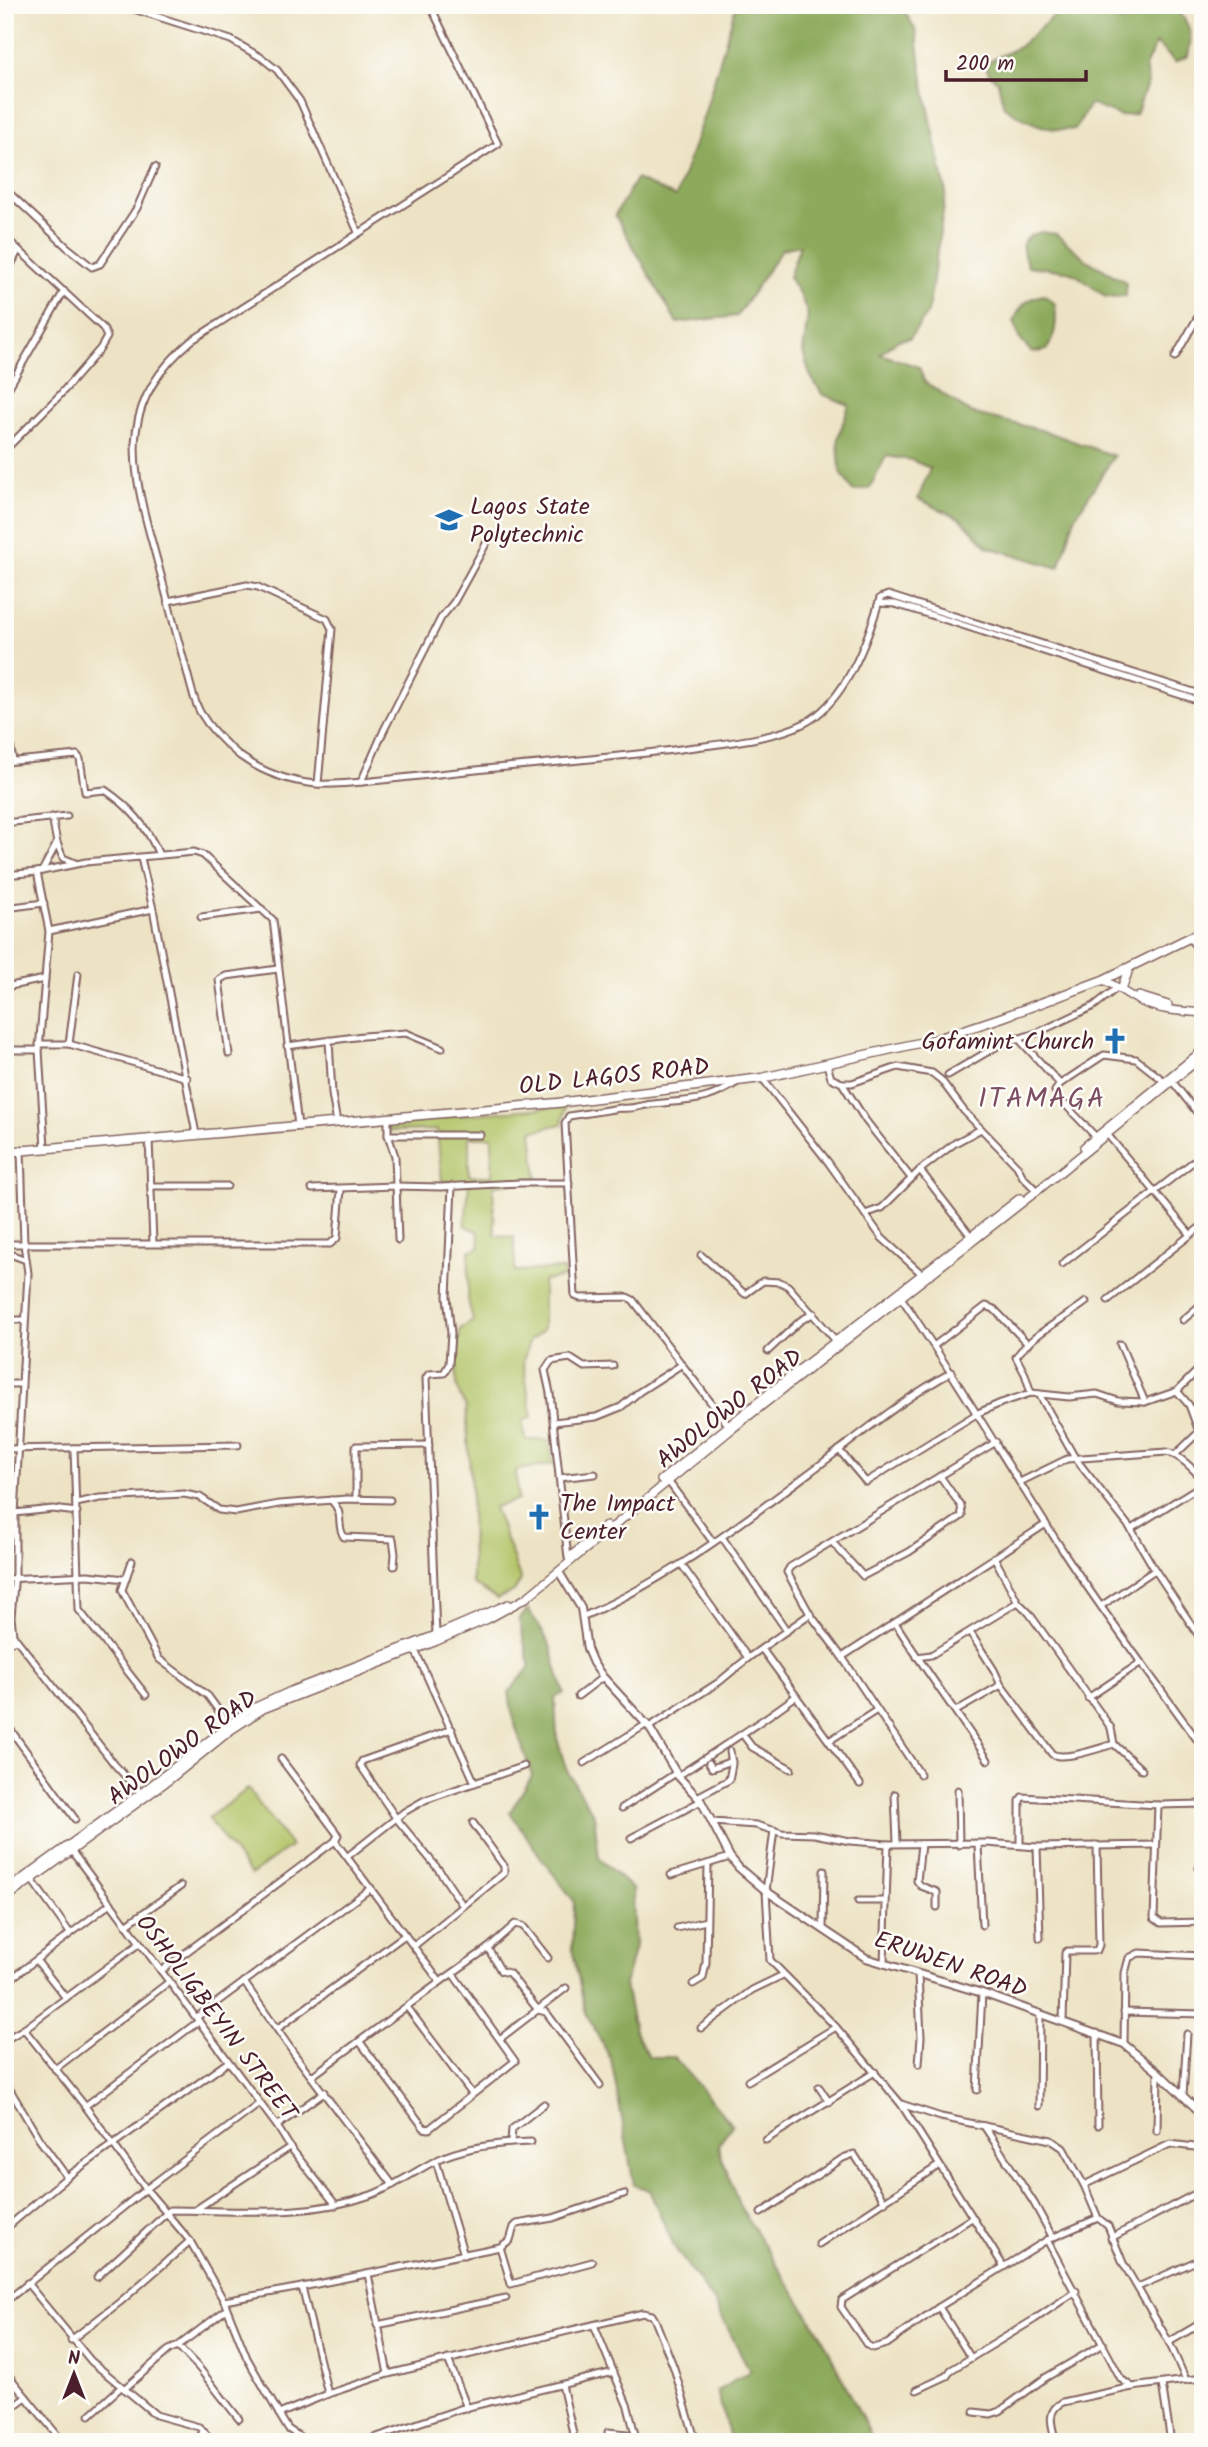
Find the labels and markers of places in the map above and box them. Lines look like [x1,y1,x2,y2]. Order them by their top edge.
place label: Lagos State Polytechnic [470,488,590,555]
school or university icon: Lagos State Polytechnic [434,505,464,535]
place label: Gofamint Church [921,1023,1094,1062]
church icon: Gofamint Church [1100,1026,1130,1056]
place label: The Impact Center [560,1485,676,1552]
church icon: The Impact Center [524,1502,554,1532]

